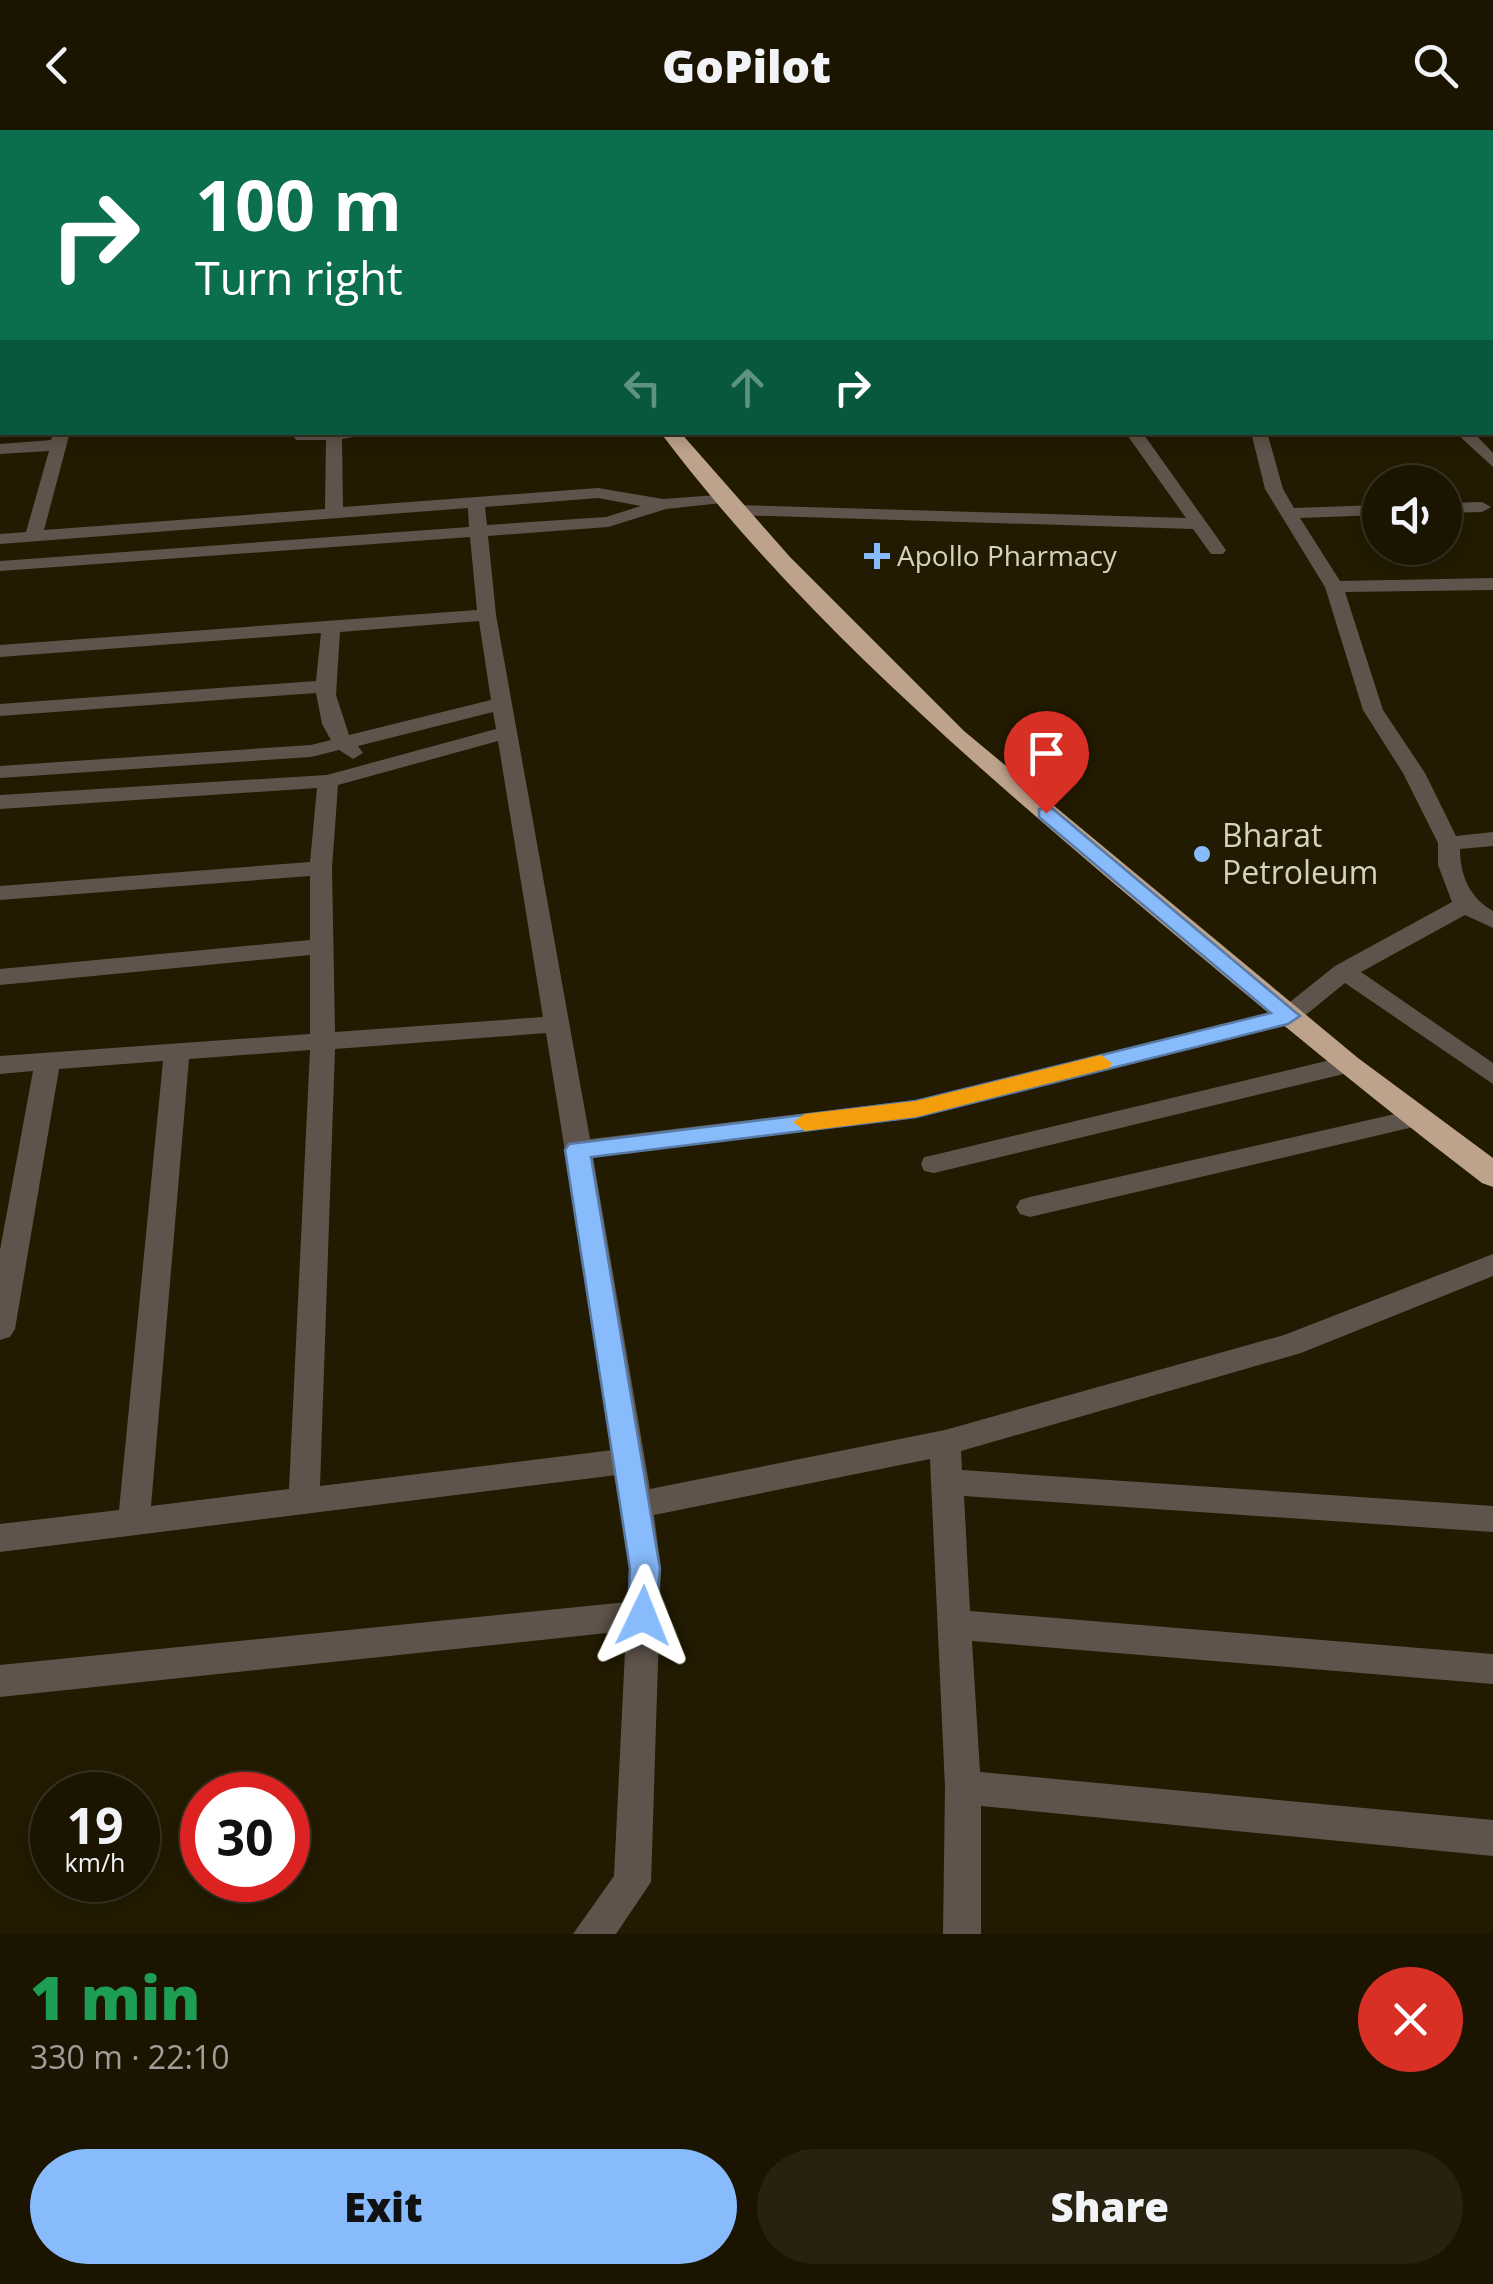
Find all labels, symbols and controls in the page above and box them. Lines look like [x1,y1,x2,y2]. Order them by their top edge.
text: GoPilot [662,35,831,96]
icon: back [30,38,85,93]
icon: search [1408,38,1463,93]
text: 100 m [195,156,402,252]
icon: right [30,170,160,300]
text: Turn right [195,247,403,308]
icon: left [615,360,670,415]
icon: ahead [720,360,775,415]
icon: right [825,360,880,415]
map controls [1362,465,1462,565]
button: sound [1362,465,1462,565]
place label: Apollo Pharmacy [897,536,1118,574]
marker: Apollo Pharmacy [866,545,888,567]
pin [1004,711,1089,814]
icon: arrive [1019,726,1074,781]
place label: Bharat Petroleum [1222,813,1378,893]
marker: Bharat Petroleum [1191,843,1213,865]
position arrow [591,1564,695,1668]
speed limit sign: 30 [180,1772,310,1902]
text: 19 [66,1791,124,1859]
text: km/h [65,1845,125,1879]
text: 1 min [30,1956,200,2038]
button: close [1358,1967,1463,2072]
text: 330 m · 22:10 [30,2035,229,2078]
button: Exit [30,2149,737,2264]
button: Share [757,2149,1463,2264]

